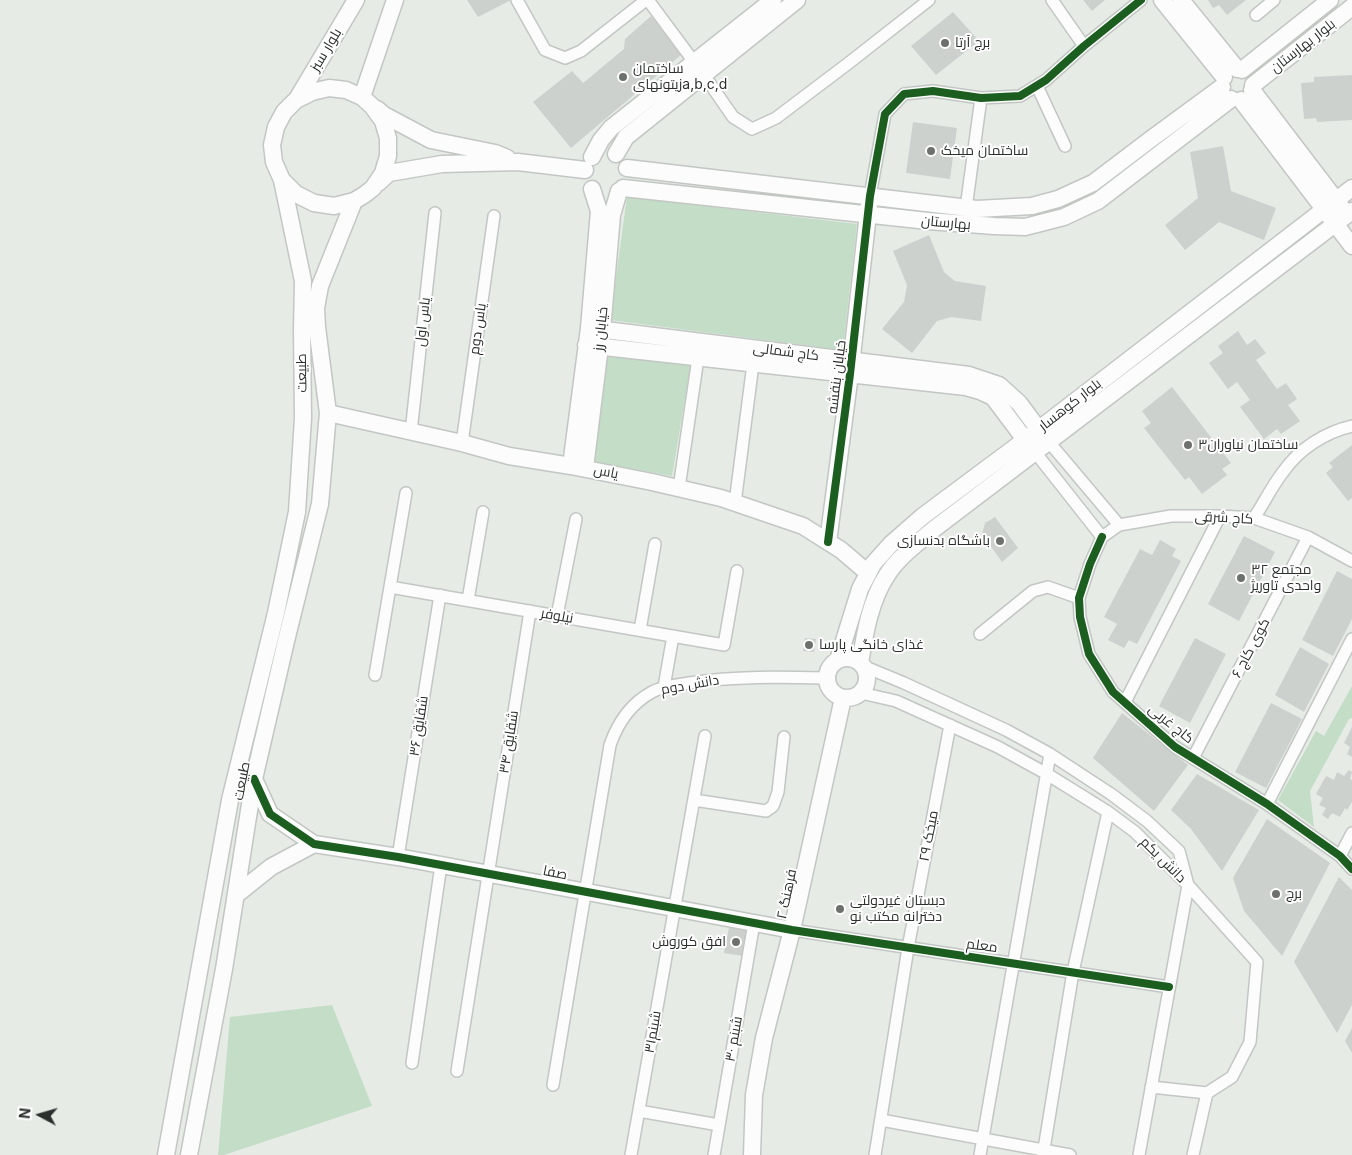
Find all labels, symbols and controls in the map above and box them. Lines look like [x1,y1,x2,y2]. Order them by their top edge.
street label: بلوار بهارستان [1267,16,1339,76]
street label: بلوار سبز [307,25,345,75]
place label: برج آرتا [955,35,990,51]
marker: برج آرتا [939,37,951,49]
place label: ساختمان زیتونهایa,b,c,d [633,61,727,94]
marker: ساختمان زیتونهایa,b,c,d [617,71,629,83]
place label: ساختمان میخک [941,143,1028,159]
marker: ساختمان میخک [925,145,937,157]
street label: بهارستان [920,212,972,234]
street label: یاس اول [412,297,434,347]
street label: یاس دوم [466,302,490,356]
street label: خیابان رز [590,306,612,352]
street label: خیابان بنفشه [824,339,850,415]
street label: کاج شمالی [752,340,820,364]
street label: طبیعت [293,353,311,393]
street label: بلوار کوهسار [1035,375,1105,435]
place label: ساختمان نیاوران۳ [1198,437,1298,453]
marker: ساختمان نیاوران۳ [1182,439,1194,451]
street label: یاس [592,461,620,483]
street label: کاج شرقی [1194,508,1254,528]
place label: باشگاه بدنسازی [897,533,990,549]
marker: باشگاه بدنسازی [994,535,1006,547]
place label: مجتمع ۳۲ واحدی تاوریژ [1251,562,1321,594]
marker: مجتمع ۳۲ واحدی تاوریژ [1235,572,1247,584]
street label: نیلوفر [539,605,575,627]
street label: کوی کاج ۶ [1228,615,1274,681]
place label: غذای خانگی پارسا [819,637,924,653]
marker: غذای خانگی پارسا [803,639,815,651]
street label: دانش دوم [660,672,720,698]
street label: شقایق ۳۶ [406,695,432,757]
street label: کاج غربی [1145,701,1197,747]
street label: شقایق ۳۴ [496,709,522,775]
street label: طبیعت [230,760,254,802]
street label: میخک ۲۹ [916,809,942,863]
street label: دانش یکم [1137,834,1189,886]
street label: صفا [541,862,569,884]
street label: فرهنگ ۲ [774,867,800,921]
place label: برج [1286,886,1302,902]
marker: برج [1270,888,1282,900]
place label: دبستان غیردولتی دخترانه مکتب نو [850,893,945,926]
marker: دبستان غیردولتی دخترانه مکتب نو [834,903,846,915]
place label: افق کوروش [652,934,726,950]
street label: معلم [965,935,999,957]
marker: افق کوروش [730,936,742,948]
street label: شبنم۳۱ [641,1009,665,1055]
street label: شبنم ۳۰ [722,1015,746,1063]
north arrow [15,1090,65,1140]
text: N [16,1107,34,1120]

